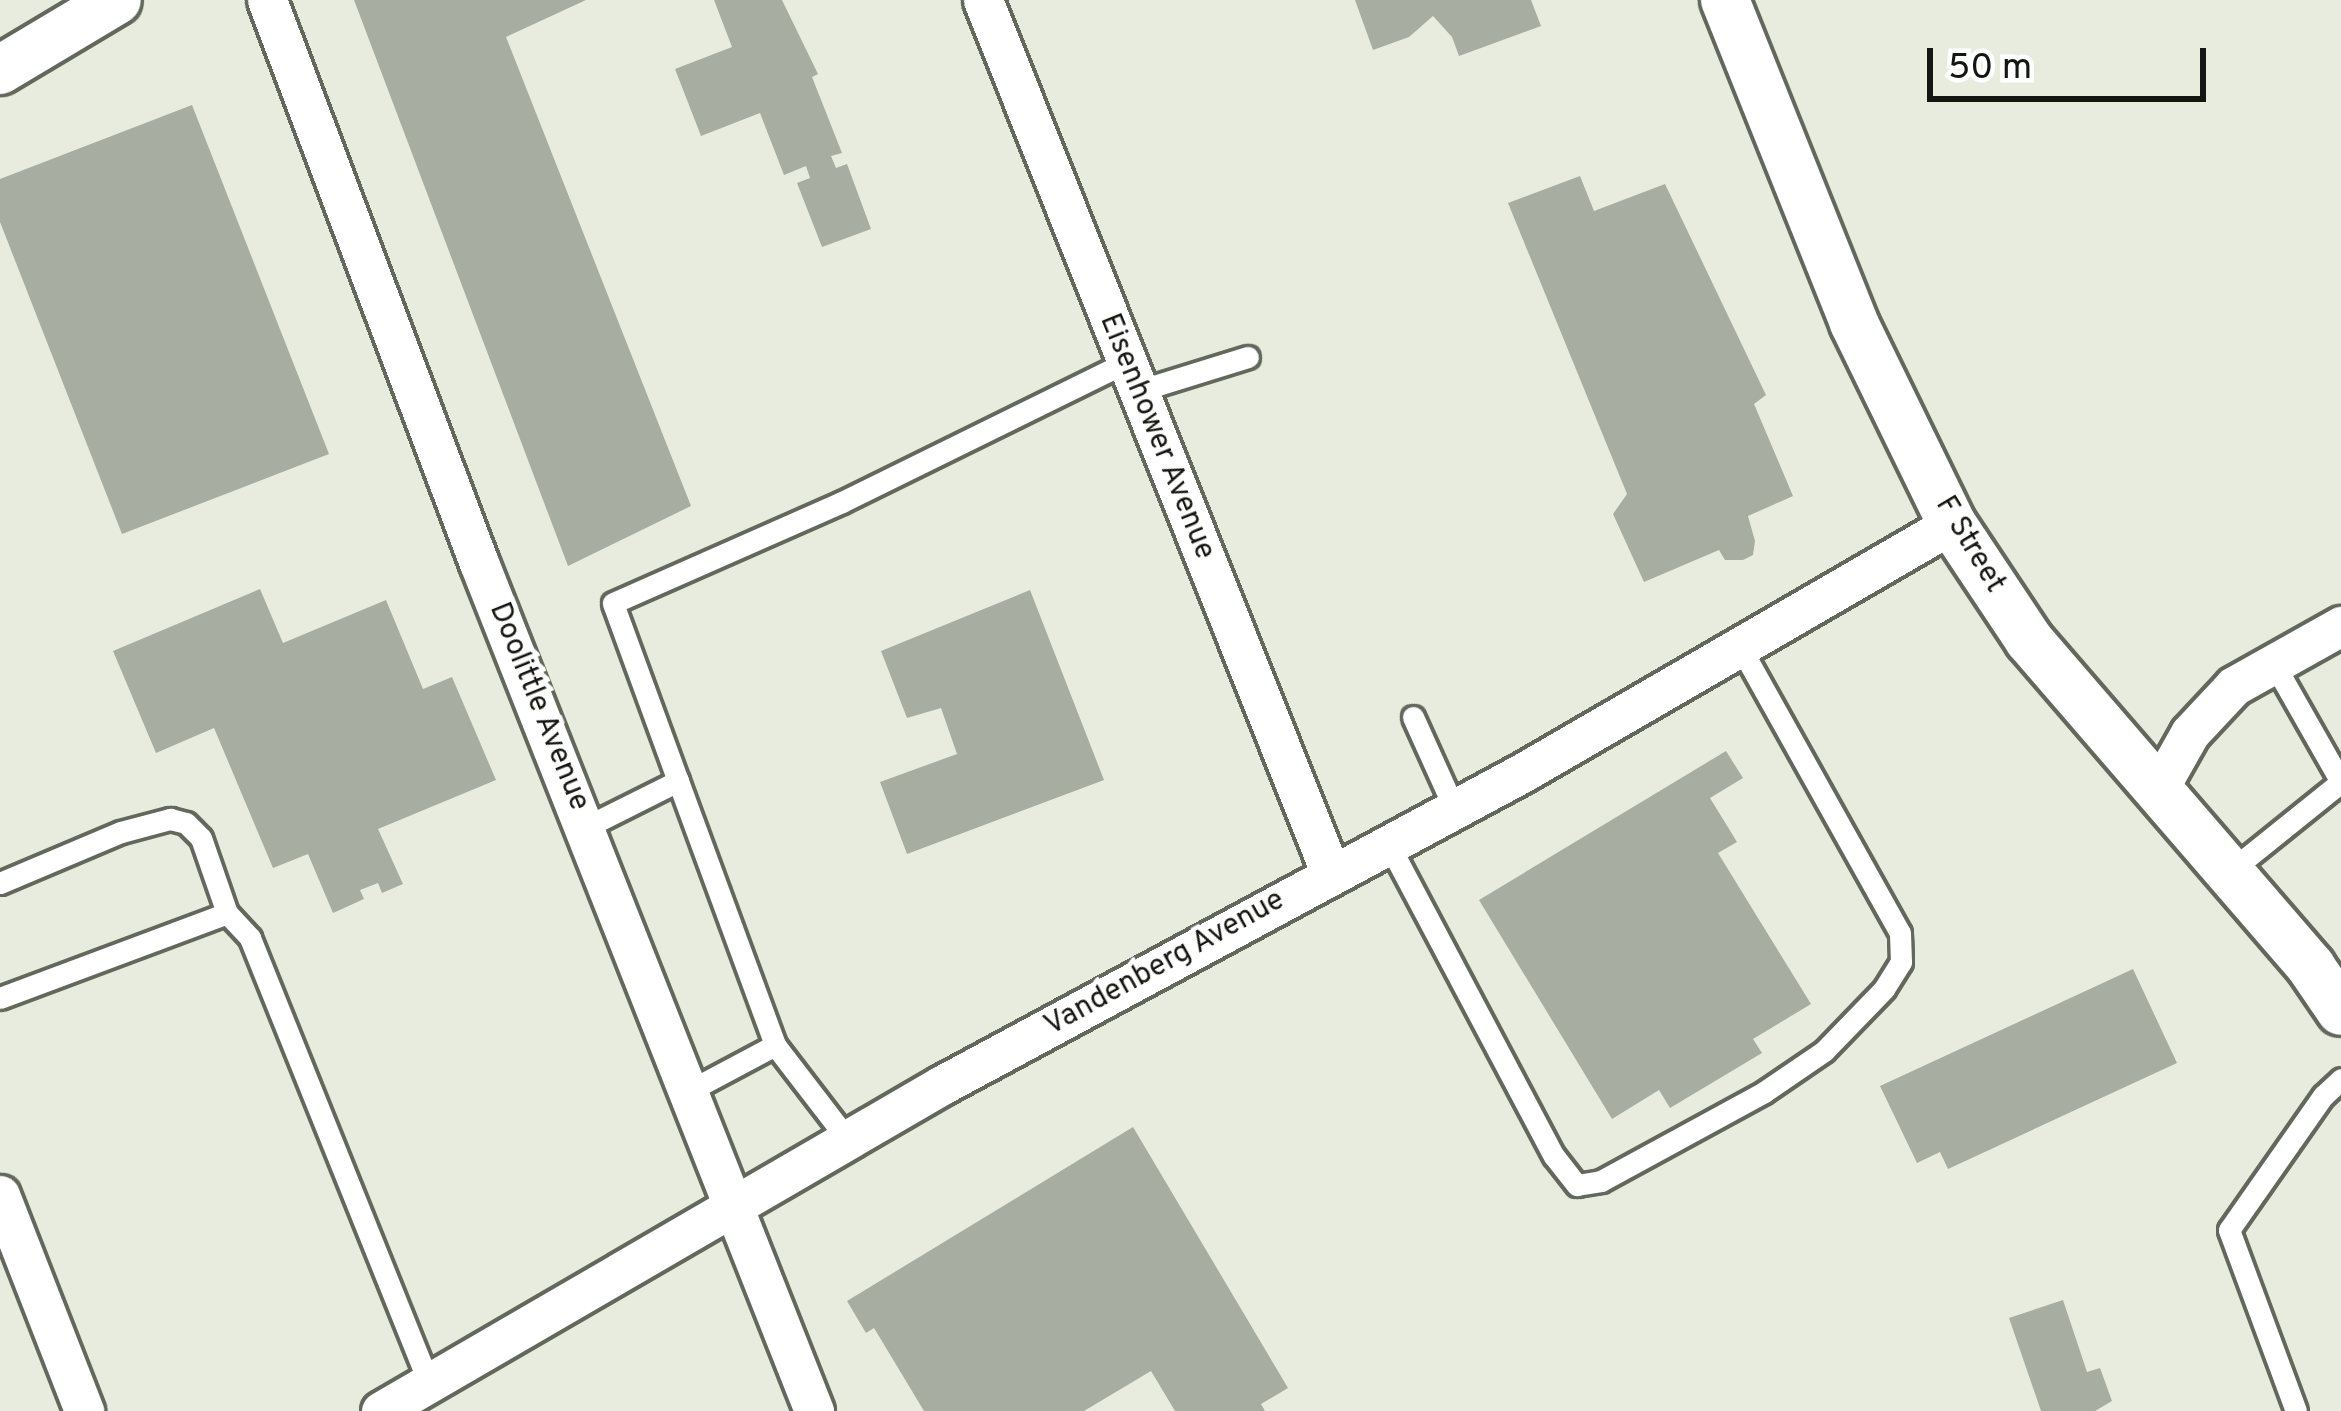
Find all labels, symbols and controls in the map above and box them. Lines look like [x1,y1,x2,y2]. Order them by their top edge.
scale bar [1933,24,2212,98]
text: 50 m [1948,46,2032,92]
street label: Eisenhower Avenue [1090,308,1222,566]
street label: F Street [1926,490,2012,600]
street label: Doolittle Avenue [480,597,596,817]
street label: Vandenberg Avenue [1038,883,1292,1045]

